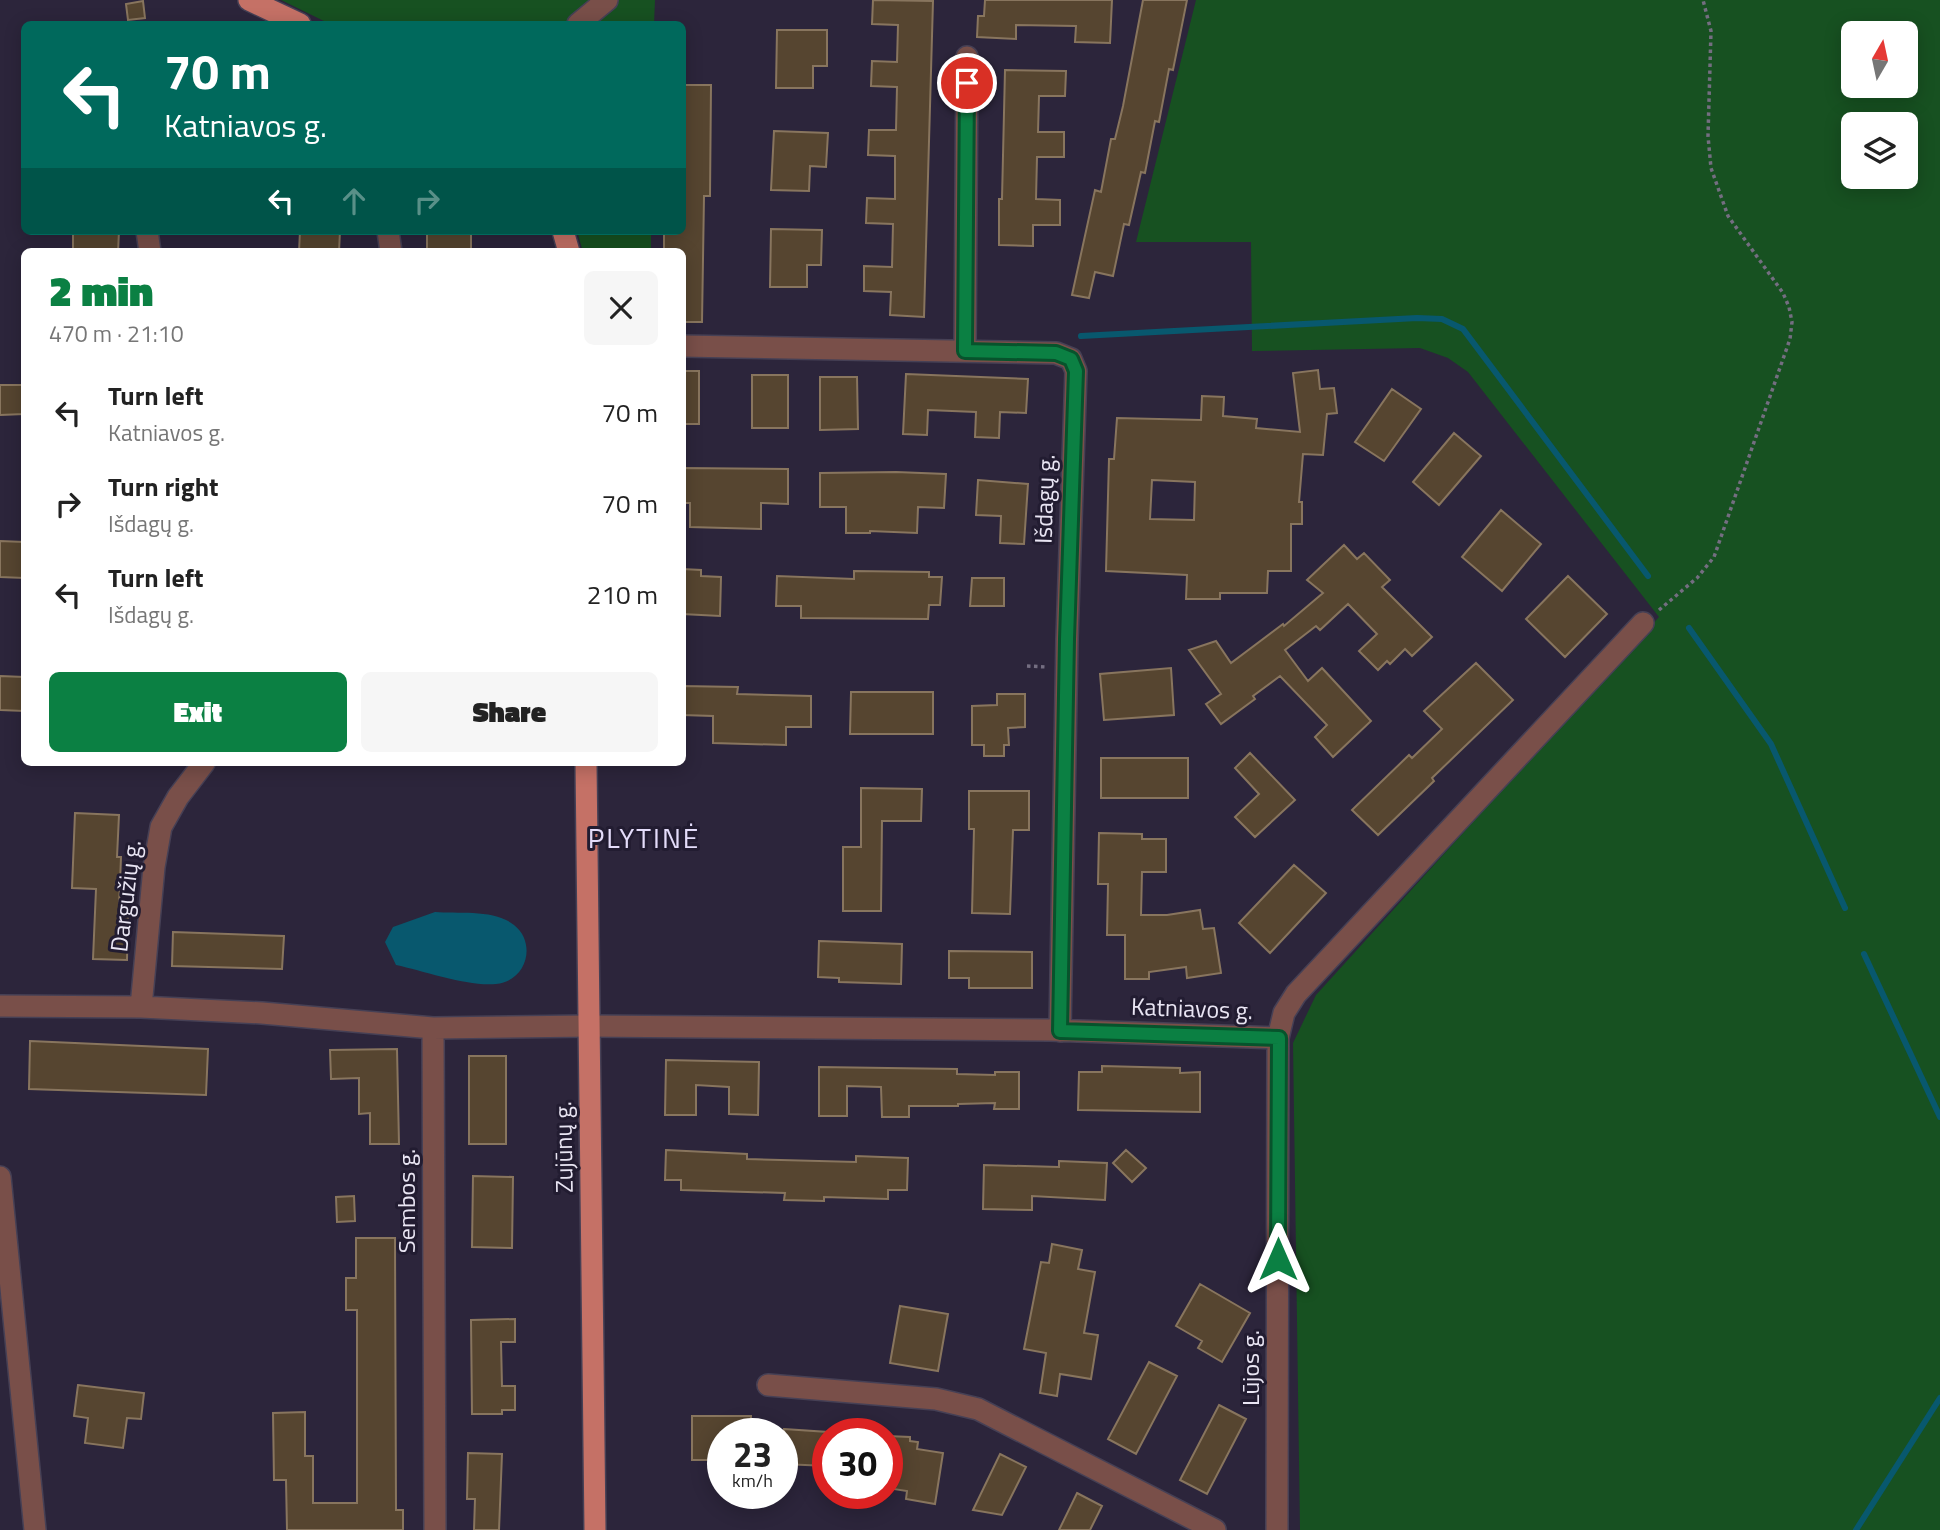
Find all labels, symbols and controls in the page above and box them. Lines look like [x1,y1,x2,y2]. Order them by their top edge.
north arrow [1841,21,1918,98]
map controls [1841,21,1918,189]
text: 70 m [164,33,271,108]
icon: left [49,49,140,140]
pin [937,53,997,113]
icon: arrive [948,64,986,102]
text: Katniavos g. [164,101,327,149]
button: layers [1841,112,1918,189]
icon: left [262,182,300,220]
icon: ahead [335,182,373,220]
icon: right [408,182,446,220]
text: 2 min [49,258,153,322]
button: close [584,271,658,345]
text: 470 m · 21:10 [49,316,184,351]
text: Turn left [108,376,203,415]
text: 70 m [601,393,658,432]
icon: left [49,394,87,432]
text: Katniavos g. [108,415,225,450]
street label: Išdagų g. [1024,454,1064,544]
text: Turn right [108,467,219,506]
text: 70 m [601,484,658,523]
icon: right [49,485,87,523]
text: Išdagų g. [108,506,194,541]
text: Turn left [108,558,203,597]
text: 210 m [587,575,658,614]
icon: left [49,576,87,614]
text: Išdagų g. [108,597,194,632]
button: Exit [49,672,347,752]
button: Share [361,672,658,752]
district label: PLYTINĖ [588,816,700,859]
street label: Dargužių g. [100,838,150,954]
street label: Katniavos g. [1130,988,1254,1028]
street label: Zujūnų g. [544,1101,582,1193]
street label: Sembos g. [388,1149,424,1253]
position arrow [1241,1222,1315,1296]
street label: Lūjos g. [1232,1330,1268,1406]
speed limit sign: 30 [812,1418,903,1509]
text: 23 [733,1427,772,1481]
text: km/h [732,1467,773,1494]

